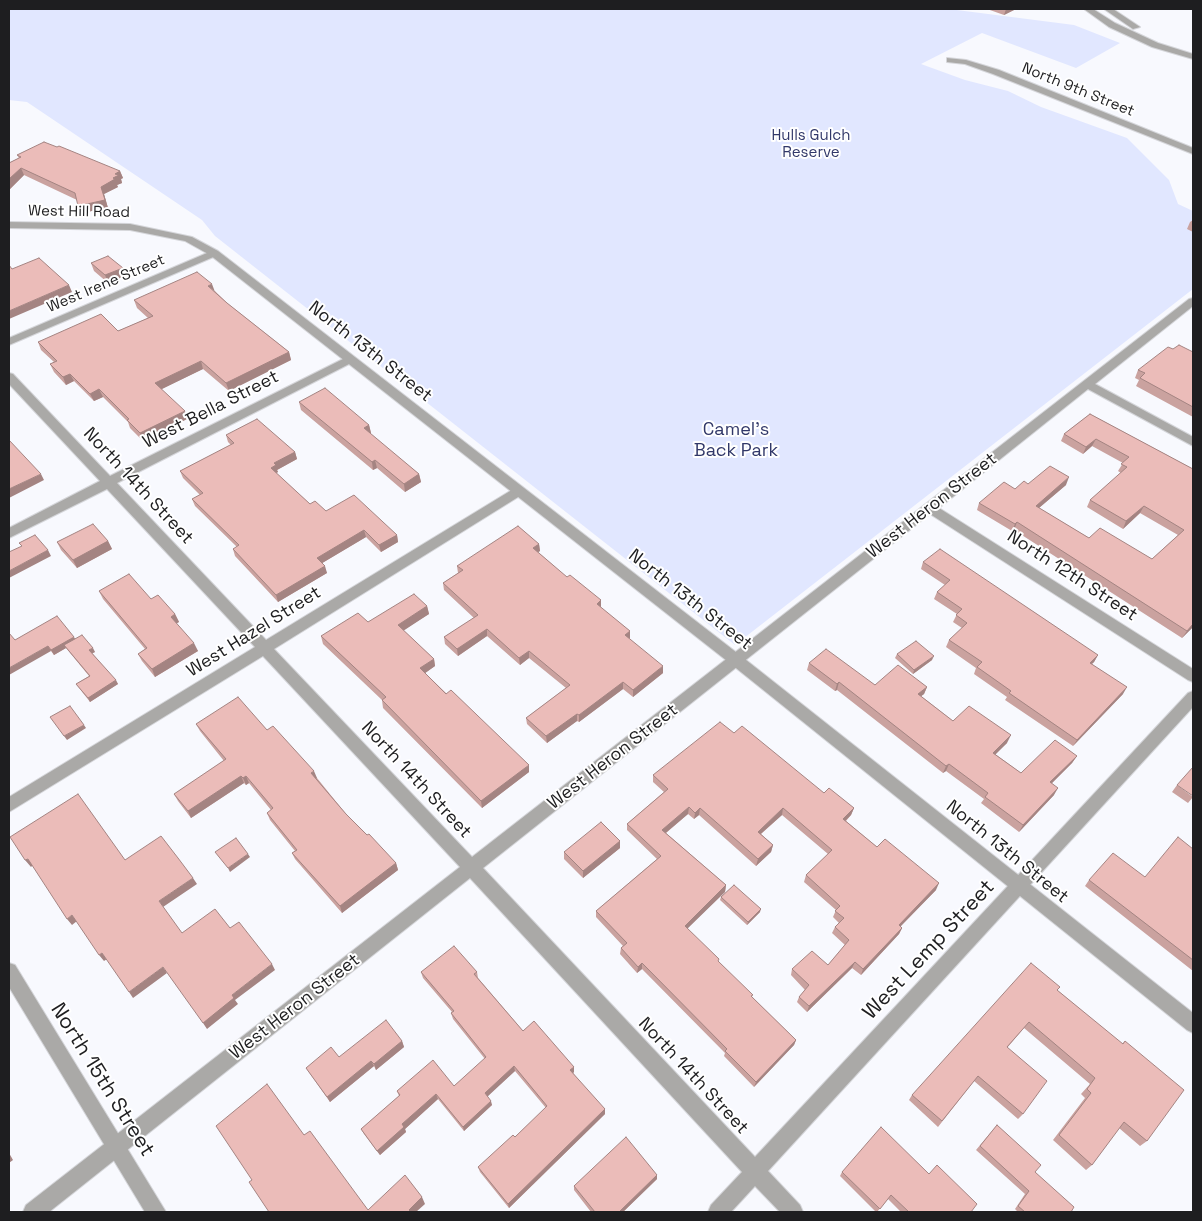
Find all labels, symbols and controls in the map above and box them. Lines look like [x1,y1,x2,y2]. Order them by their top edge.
street label: North 9th Street [1019,59,1137,121]
park label: Hulls Gulch Reserve [771,127,851,162]
street label: West Hill Road [28,202,130,222]
street label: West Irene Street [44,251,168,317]
street label: North 13th Street [304,297,436,407]
street label: West Bella Street [139,366,283,454]
park label: Camel's Back Park [694,419,778,462]
street label: North 14th Street [78,423,198,549]
street label: West Heron Street [863,449,1001,563]
street label: North 12th Street [1003,526,1141,626]
street label: North 13th Street [624,545,756,655]
street label: West Hazel Street [183,582,325,682]
street label: West Heron Street [544,700,682,814]
street label: North 14th Street [356,717,476,843]
street label: North 13th Street [941,796,1073,908]
street label: West Lemp Street [858,875,1000,1025]
street label: West Heron Street [226,950,364,1064]
street label: North 15th Street [45,999,159,1161]
street label: North 14th Street [633,1013,753,1139]

